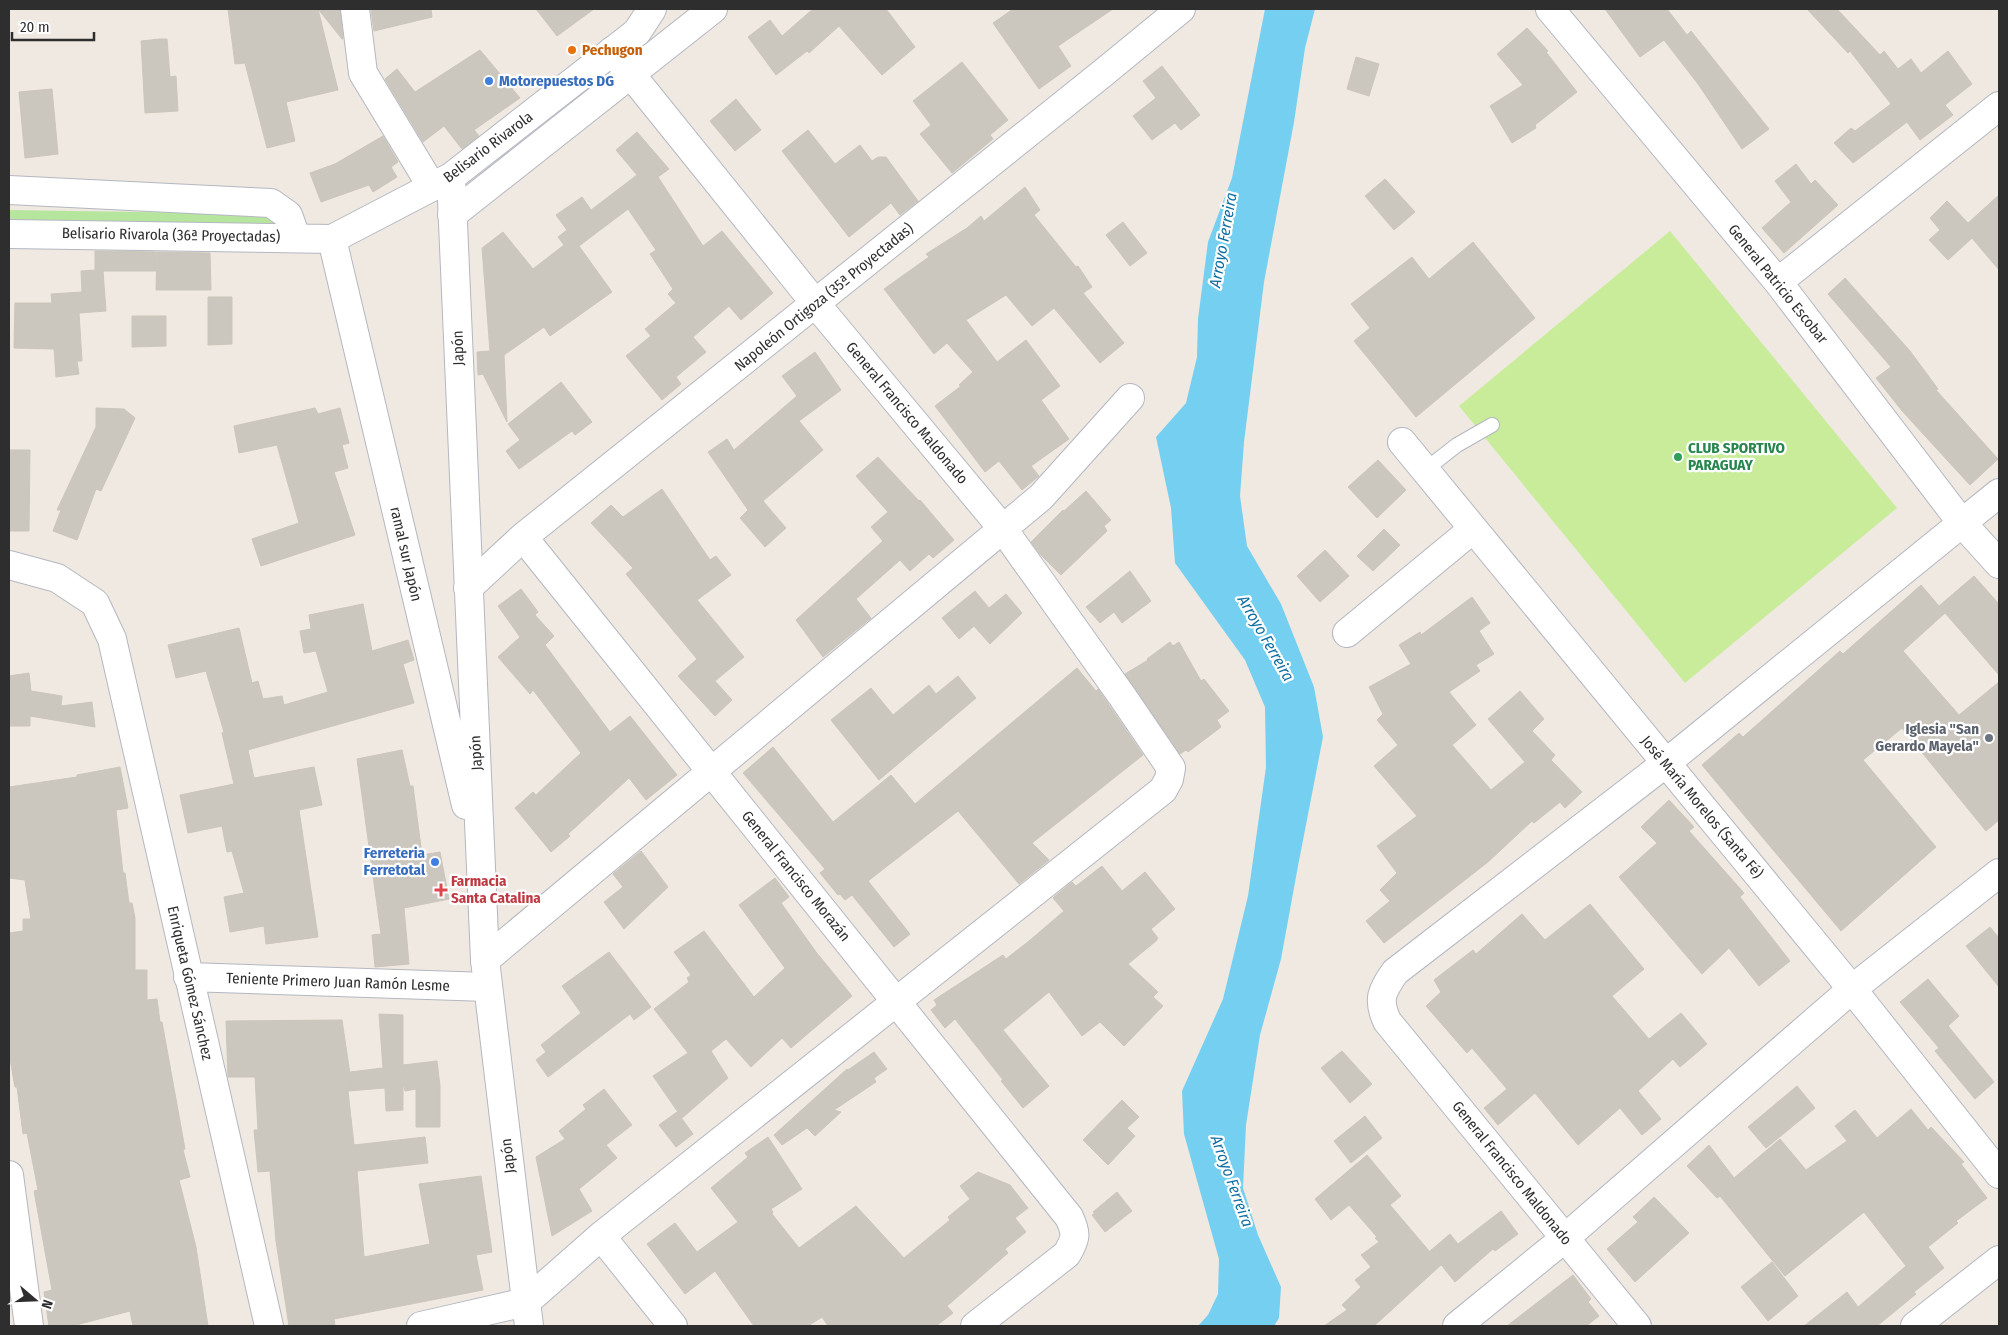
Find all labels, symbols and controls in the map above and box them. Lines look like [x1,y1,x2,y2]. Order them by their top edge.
scale bar [12,10,95,42]
text: 20 m [20,18,50,36]
place label: Pechugon [582,41,643,59]
marker: Pechugon [566,44,578,56]
place label: Motorepuestos DG [499,72,614,90]
marker: Motorepuestos DG [483,75,495,87]
street label: Belisario Rivarola [440,108,536,186]
water label: Arroyo Ferreira [1205,191,1241,290]
street label: Napoleón Ortigoza (35ª Proyectadas) [731,219,917,375]
street label: General Patricio Escobar [1724,221,1832,348]
street label: Belisario Rivarola (36ª Proyectadas) [62,224,280,246]
street label: Japón [448,330,468,366]
street label: General Francisco Maldonado [842,338,972,488]
place label: CLUB SPORTIVO PARAGUAY [1688,439,1785,474]
marker: CLUB SPORTIVO PARAGUAY [1672,451,1684,463]
street label: ramal sur Japón [386,505,426,603]
water label: Arroyo Ferreira [1233,591,1298,684]
place label: Iglesia "San Gerardo Mayela" [1875,720,1979,755]
street label: José María Morelos (Santa Fé) [1637,732,1767,882]
marker: Iglesia "San Gerardo Mayela" [1983,732,1995,744]
street label: Japón [466,735,486,771]
street label: General Francisco Morazán [738,807,854,945]
place label: Ferreteria Ferretotal [364,844,426,879]
marker: Ferreteria Ferretotal [429,856,441,868]
place label: Farmacia Santa Catalina [451,872,541,907]
marker: Farmacia Santa Catalina [435,884,447,896]
street label: Enriqueta Gómez Sánchez [163,904,217,1062]
street label: Teniente Primero Juan Ramón Lesme [226,969,450,995]
street label: General Francisco Maldonado [1448,1097,1576,1249]
water label: Arroyo Ferreira [1206,1132,1257,1229]
street label: Japón [497,1137,519,1175]
north arrow [10,1275,60,1325]
text: N [37,1297,56,1311]

